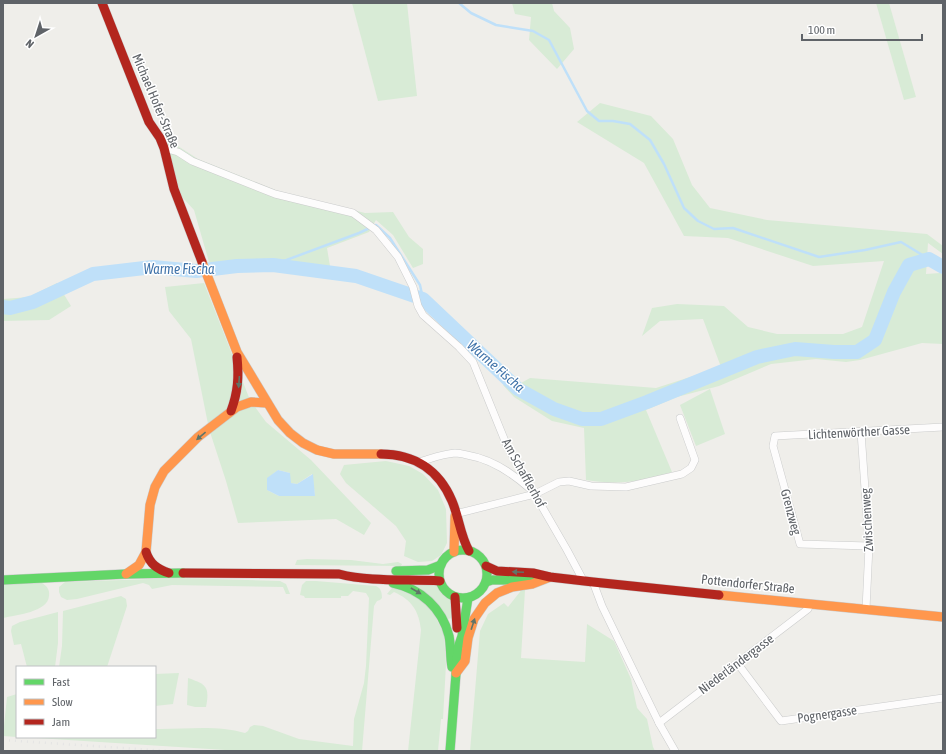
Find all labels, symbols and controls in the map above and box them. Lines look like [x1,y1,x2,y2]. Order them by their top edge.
north arrow [16,16,56,56]
scale bar [802,16,922,42]
text: 100 m [808,23,835,37]
text: N [23,37,36,50]
street label: Michael Hofer-Straße [129,52,183,151]
water label: Warme Fischa [143,261,215,277]
water label: Warme Fischa [464,337,528,396]
one-way arrow [235,376,242,389]
street label: Lichtenwörther Gasse [808,422,910,442]
one-way arrow [195,431,206,440]
street label: Am Schafflerhof [499,436,549,510]
street label: Grenzweg [778,487,804,537]
street label: Zwischenweg [858,487,876,552]
one-way arrow [511,569,524,575]
street label: Pottendorfer Straße [701,572,796,596]
one-way arrow [410,587,422,594]
one-way arrow [470,618,476,630]
street label: Niederländergasse [695,631,777,697]
legend [16,666,156,738]
text: Fast [52,675,70,689]
text: Slow [52,695,73,709]
street label: Pognergasse [796,702,858,726]
text: Jam [52,715,70,729]

